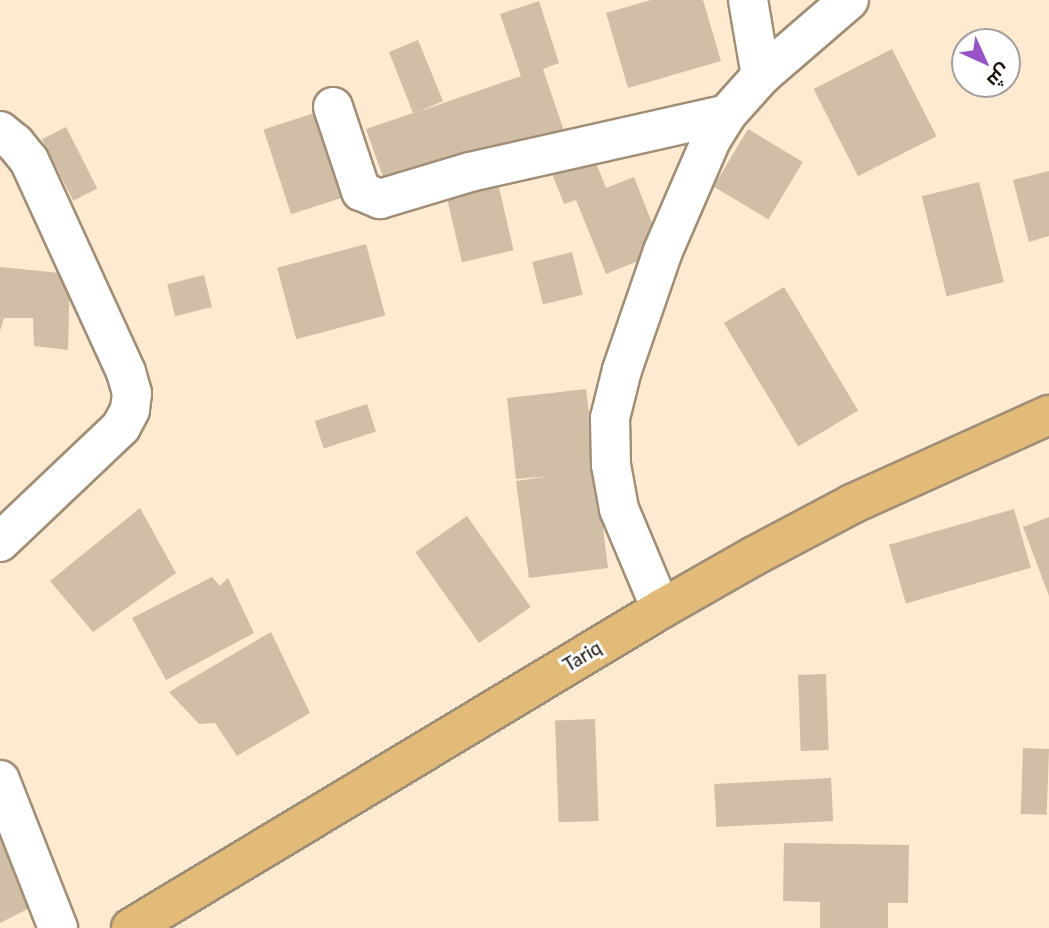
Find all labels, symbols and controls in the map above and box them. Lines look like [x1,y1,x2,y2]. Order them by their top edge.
north arrow [951,28,1021,98]
text: ش [983,60,1017,94]
street label: Tariq [559,636,605,676]

